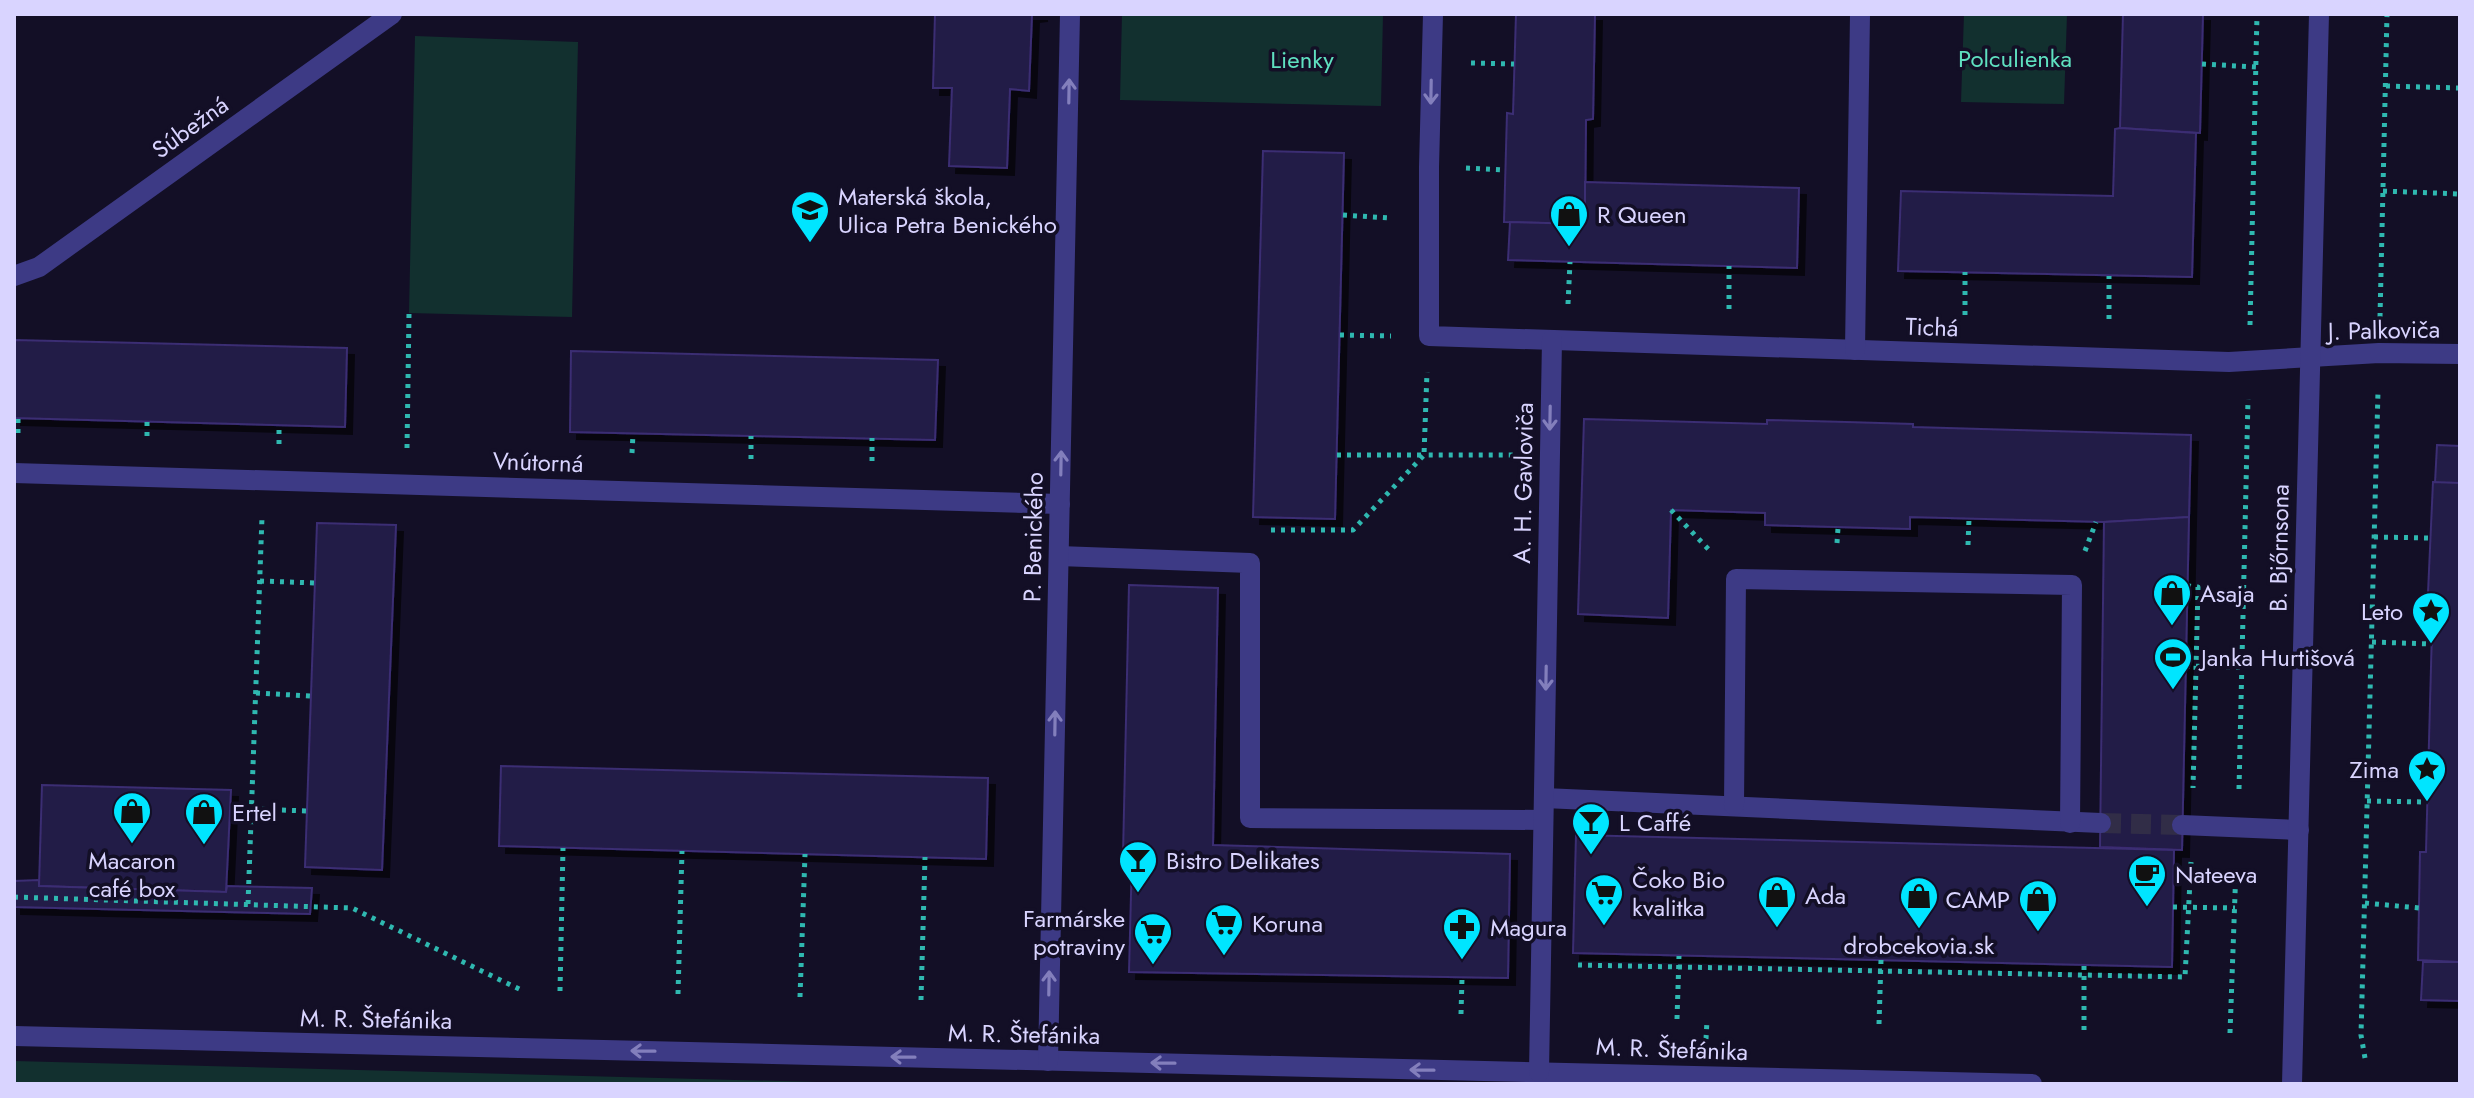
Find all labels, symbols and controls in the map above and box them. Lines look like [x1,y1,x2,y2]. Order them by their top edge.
park label: Polculienka [1958,41,2072,76]
park label: Lienky [1270,42,1334,77]
one-way arrow [1061,78,1076,105]
one-way arrow [1423,78,1439,105]
street label: Súbežná [144,87,236,167]
place label: Materská škola, Ulica Petra Benického [838,179,1057,242]
school or university icon: Materská škola, Ulica Petra Benického [789,189,831,244]
shop icon: R Queen [1548,193,1590,248]
place label: R Queen [1597,197,1687,232]
street label: Tichá [1905,309,1959,345]
street label: J. Palkoviča [2324,312,2441,349]
street label: A. H. Gavloviča [1504,402,1542,564]
one-way arrow [1543,404,1558,431]
street label: Vnútorná [492,443,584,481]
one-way arrow [1053,450,1069,477]
street label: P. Benického [1014,472,1052,602]
street label: B. Bjőrnsona [2260,484,2298,612]
shop icon: Asaja [2151,572,2193,627]
place label: Asaja [2200,576,2255,611]
place icon: Leto [2410,590,2452,645]
place label: Leto [2361,594,2403,629]
sports icon: Janka Hurtišová [2152,636,2194,691]
place label: Janka Hurtišová [2198,640,2355,675]
one-way arrow [1538,664,1554,691]
one-way arrow [1047,710,1063,737]
place icon: Zima [2406,748,2448,803]
place label: Zima [2349,752,2399,787]
shop icon: Macaron café box [111,790,153,845]
shop icon: Ertel [183,791,225,846]
place label: Ertel [232,795,277,830]
bar icon: L Caffé [1570,801,1612,856]
place label: L Caffé [1619,805,1691,840]
bar icon: Bistro Delikates [1117,839,1159,894]
place label: Macaron café box [88,843,176,906]
place label: Bistro Delikates [1166,843,1320,878]
cafe icon: Nateeva [2126,853,2168,908]
place label: Nateeva [2175,857,2257,892]
place label: Čoko Bio kvalitka [1632,862,1725,925]
supermarket icon: Čoko Bio kvalitka [1583,872,1625,927]
shop icon: Ada [1756,874,1798,929]
shop icon: drobcekovia.sk [1898,875,1940,930]
place label: Ada [1805,878,1846,913]
shop icon: CAMP [2017,878,2059,933]
place label: CAMP [1945,882,2010,917]
place label: Farmárske potraviny [1023,901,1125,964]
supermarket icon: Koruna [1203,902,1245,957]
place label: Koruna [1252,906,1323,941]
pharmacy icon: Magura [1441,906,1483,961]
place label: Magura [1490,910,1567,945]
supermarket icon: Farmárske potraviny [1132,911,1174,966]
place label: drobcekovia.sk [1844,928,1995,963]
one-way arrow [1041,970,1057,997]
street label: M. R. Štefánika [300,1000,452,1038]
street label: M. R. Štefánika [948,1015,1100,1053]
street label: M. R. Štefánika [1595,1029,1749,1069]
one-way arrow [630,1043,657,1059]
one-way arrow [890,1050,917,1065]
one-way arrow [1150,1056,1177,1071]
one-way arrow [1409,1062,1436,1077]

